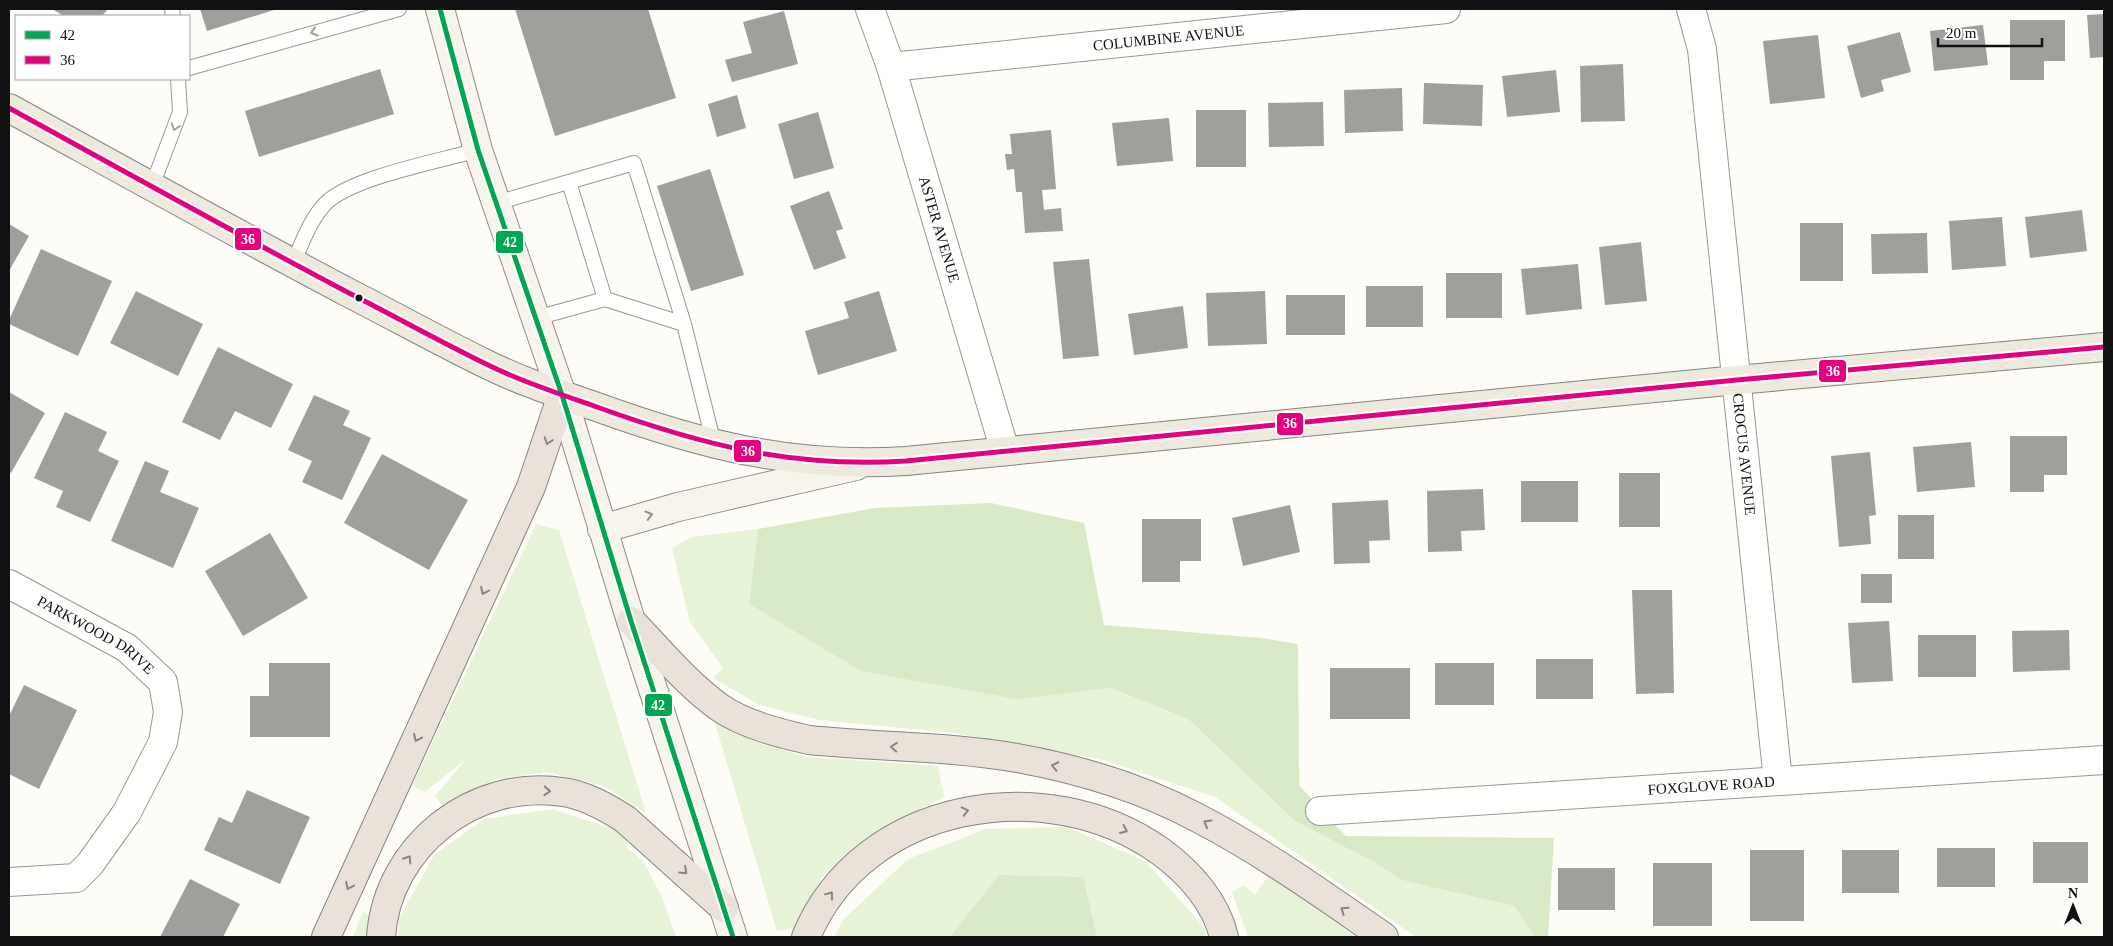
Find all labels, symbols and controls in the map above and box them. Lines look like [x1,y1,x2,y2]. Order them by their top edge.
legend [15,15,190,80]
scale bar [1938,15,2042,47]
street label: COLUMBINE AVENUE [1092,22,1245,54]
text: 20 m [1946,25,1977,41]
text: 42 [60,27,75,43]
one-way arrow [311,27,319,37]
text: 36 [60,52,76,68]
one-way arrow [171,122,181,130]
street label: ASTER AVENUE [916,174,963,284]
line badge: 36 [234,227,262,251]
line badge: 42 [495,230,524,254]
text: 36 [241,232,255,247]
text: 42 [503,235,517,250]
unlabelled marker [354,293,364,303]
line badge: 36 [1818,359,1847,383]
text: 36 [1826,364,1840,379]
street label: CROCUS AVENUE [1730,392,1758,516]
line badge: 36 [1276,412,1304,436]
text: 36 [1283,416,1297,431]
one-way arrow [544,437,554,445]
line badge: 36 [733,439,762,463]
text: 36 [741,444,755,459]
one-way arrow [645,511,653,521]
one-way arrow [480,586,490,595]
street label: PARKWOOD DRIVE [35,593,157,677]
line badge: 42 [644,693,673,717]
text: 42 [651,698,665,713]
one-way arrow [413,733,423,742]
one-way arrow [890,741,898,752]
one-way arrow [1051,761,1059,772]
street label: FOXGLOVE ROAD [1647,773,1775,798]
one-way arrow [544,785,552,796]
one-way arrow [961,806,970,817]
one-way arrow [1203,819,1212,829]
one-way arrow [1118,824,1127,834]
one-way arrow [401,855,411,864]
one-way arrow [678,865,687,874]
one-way arrow [345,881,356,890]
north arrow [2048,881,2098,931]
text: N [2068,886,2078,901]
one-way arrow [824,891,833,901]
one-way arrow [1340,907,1350,916]

